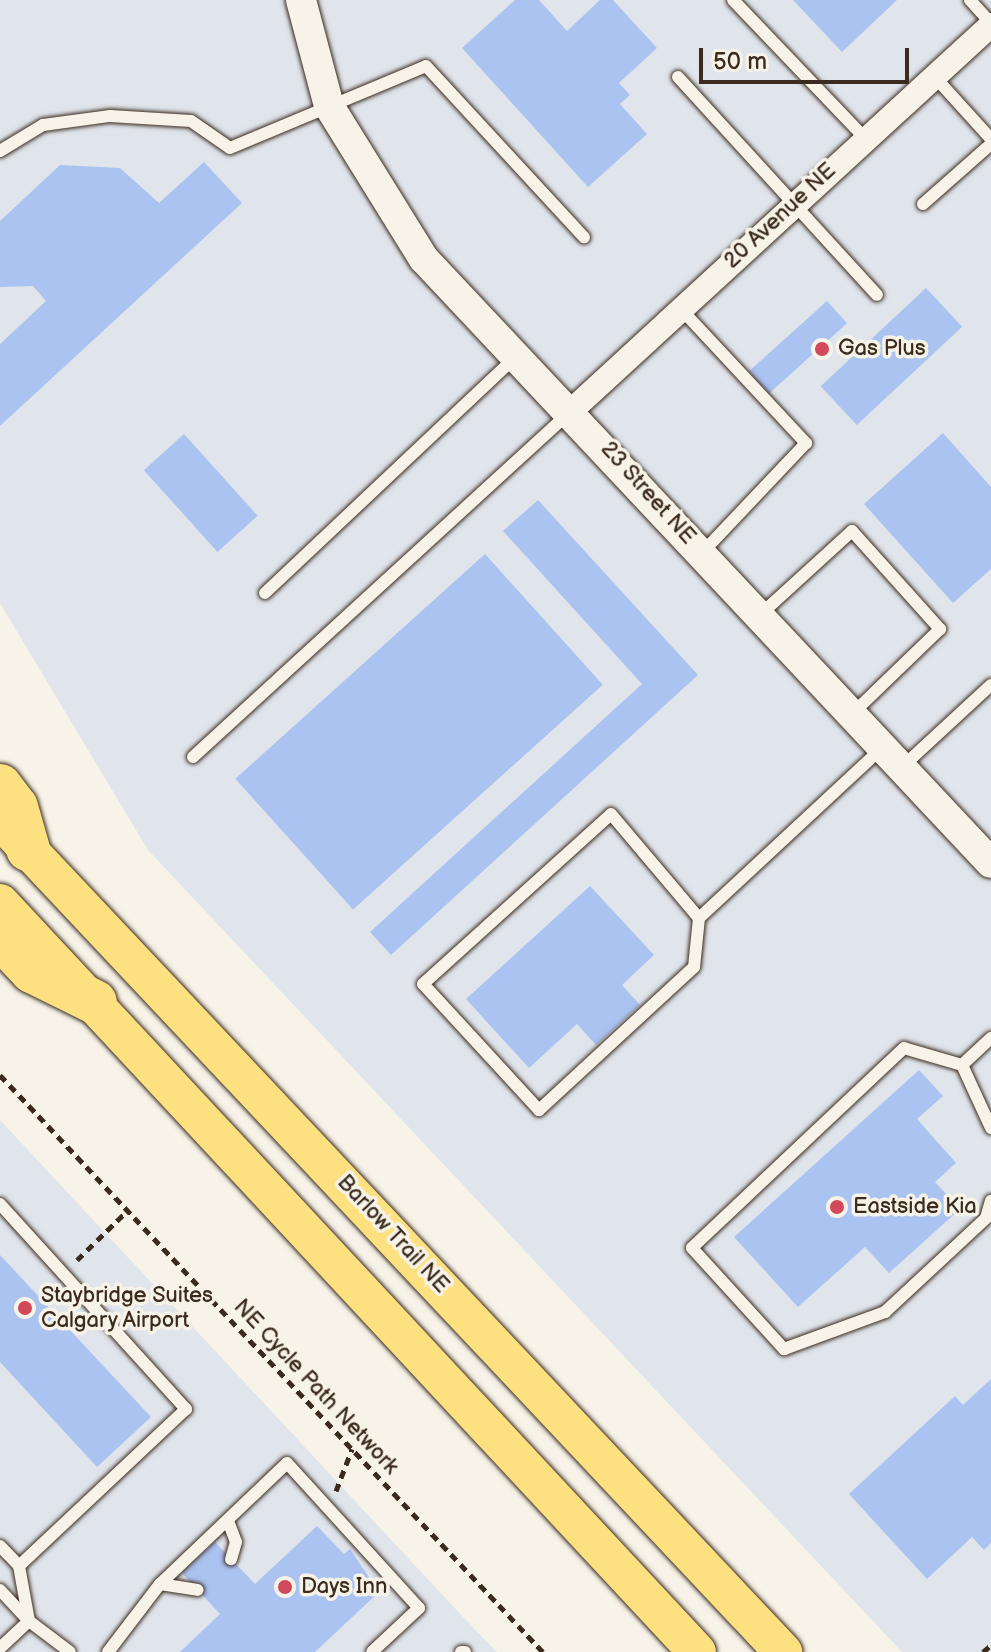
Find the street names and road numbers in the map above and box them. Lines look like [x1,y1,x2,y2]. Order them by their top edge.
street label: 20 Avenue NE [719,158,841,274]
street label: 23 Street NE [595,436,701,550]
street label: Barlow Trail NE [331,1169,455,1299]
street label: NE Cycle Path Network [228,1294,404,1480]

